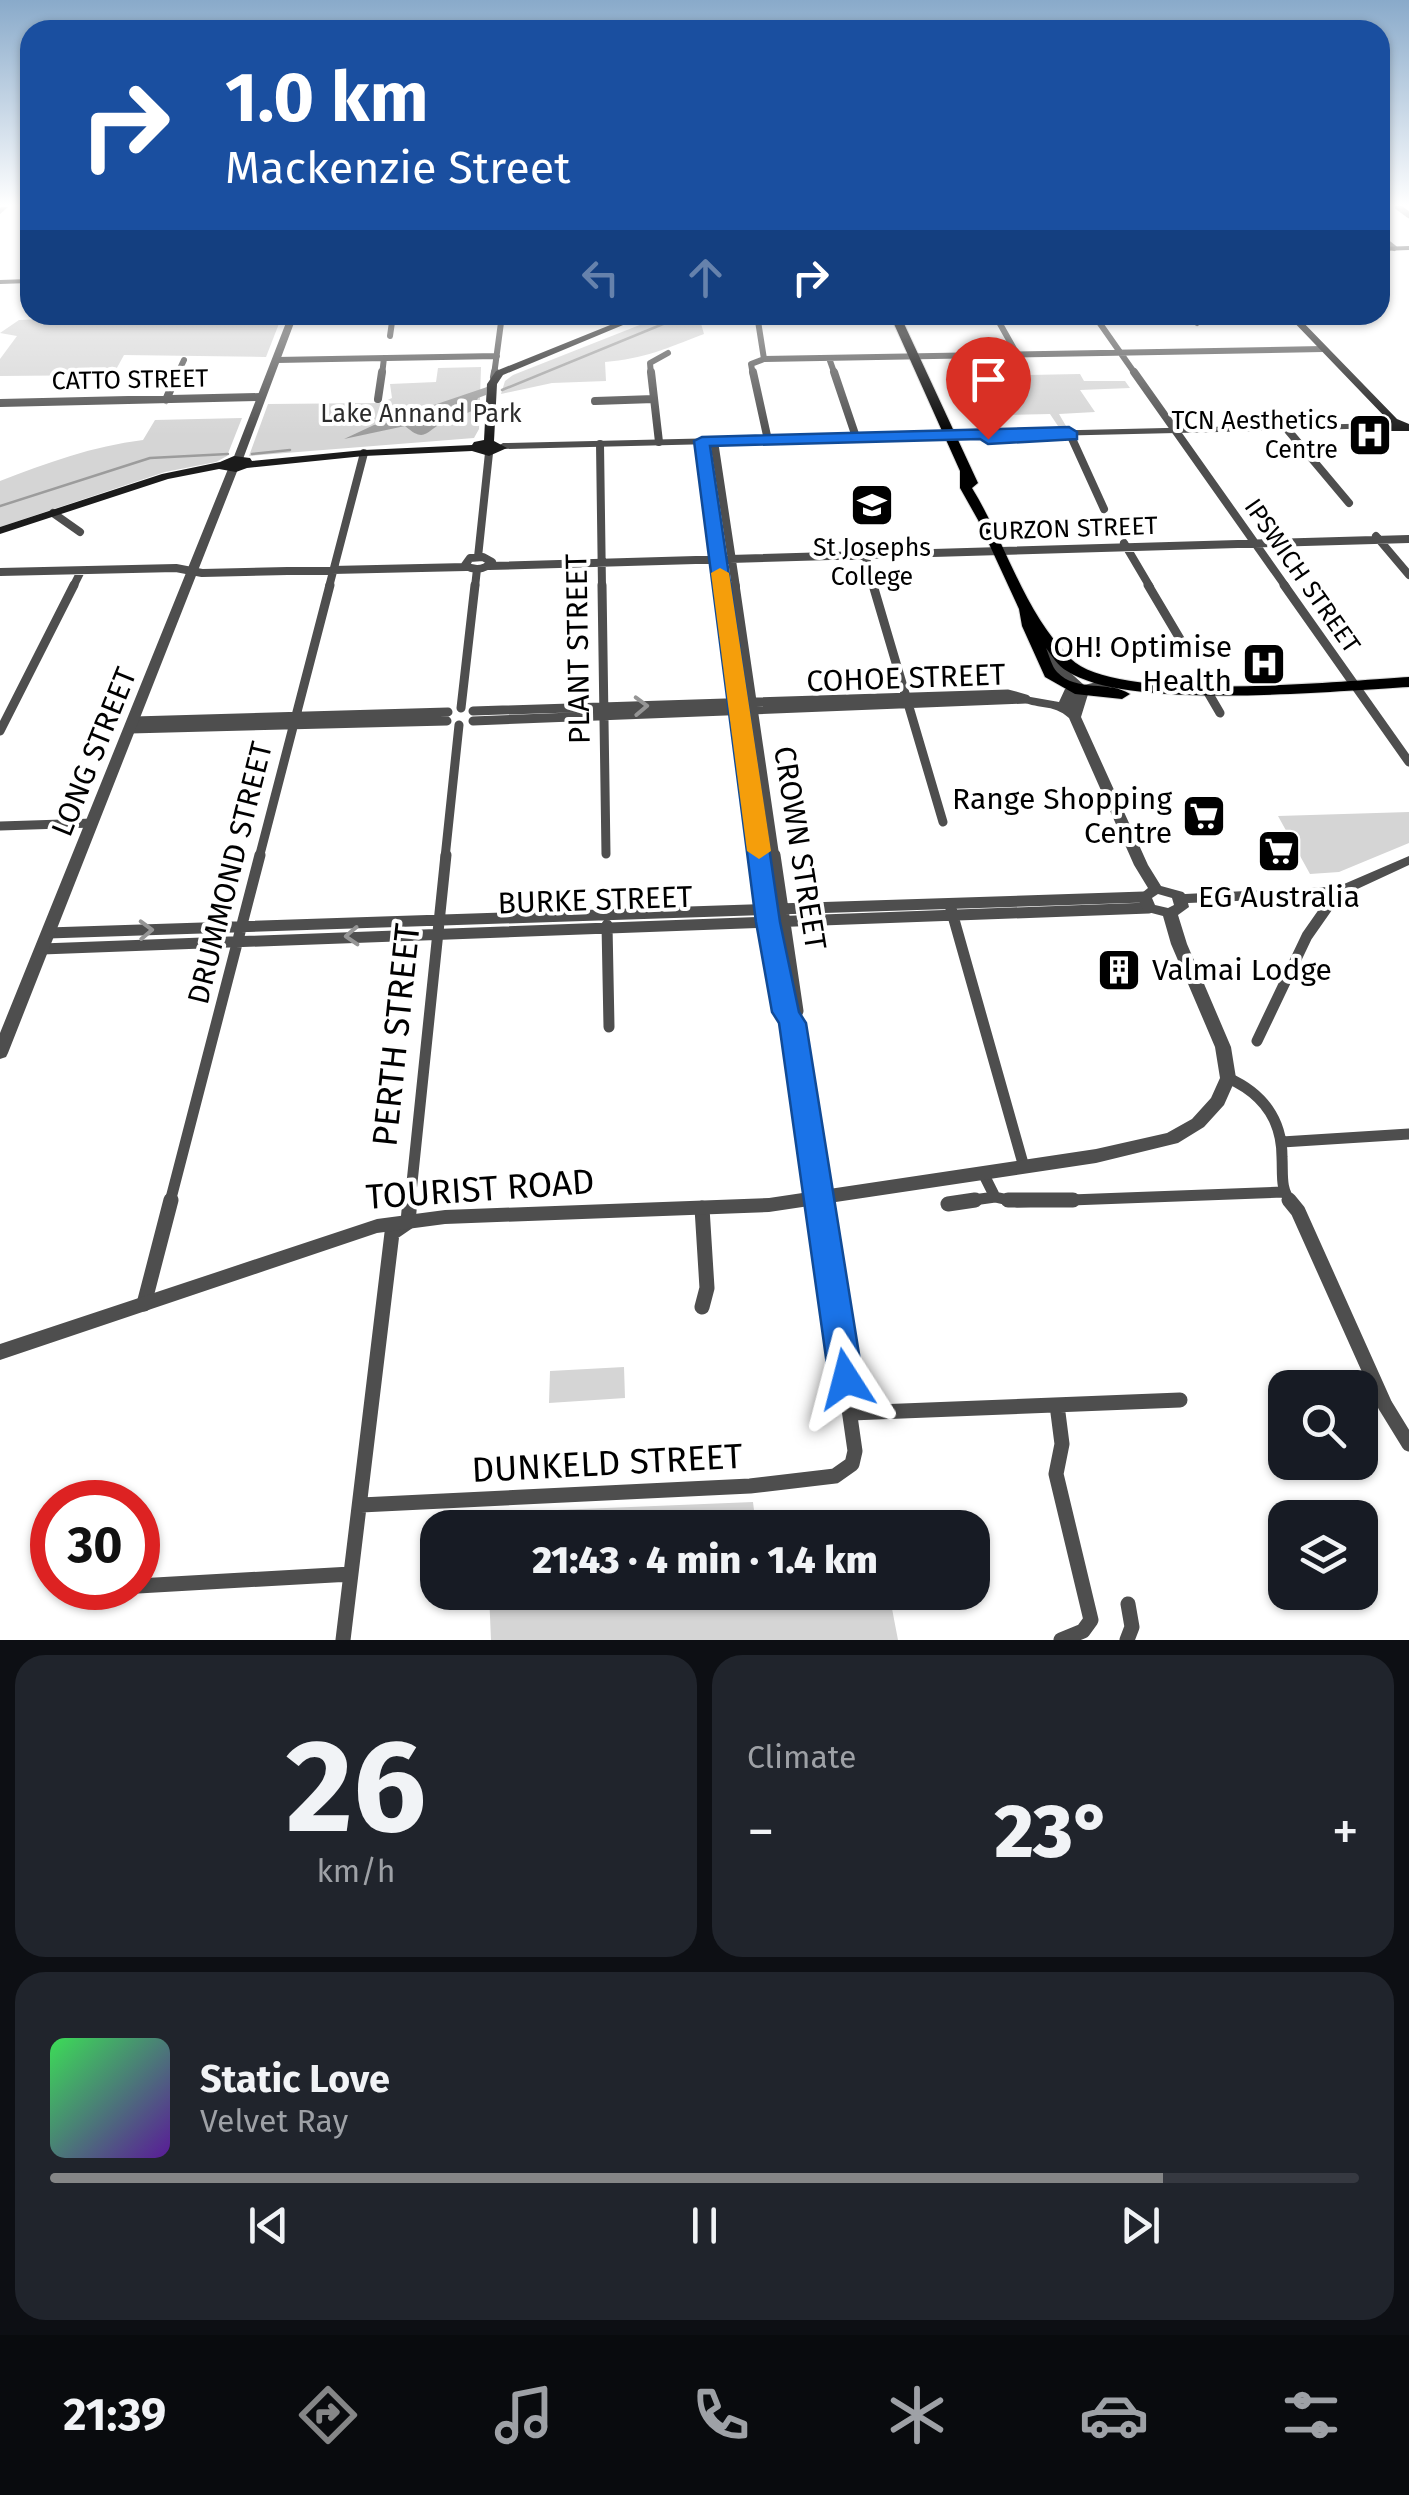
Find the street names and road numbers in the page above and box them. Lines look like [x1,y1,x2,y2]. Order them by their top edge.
street label: CATTO STREET [51,364,209,396]
street label: IPSWICH STREET [1238,493,1366,659]
street label: CURZON STREET [978,511,1158,547]
street label: PLANT STREET [558,553,598,745]
street label: COHOE STREET [806,657,1007,699]
street label: LONG STREET [44,662,144,842]
street label: DRUMMOND STREET [180,738,280,1008]
street label: CROWN STREET [766,744,834,953]
street label: BURKE STREET [497,879,693,921]
street label: PERTH STREET [363,922,429,1148]
street label: TOURIST ROAD [364,1160,596,1218]
street label: DUNKELD STREET [470,1435,744,1491]

